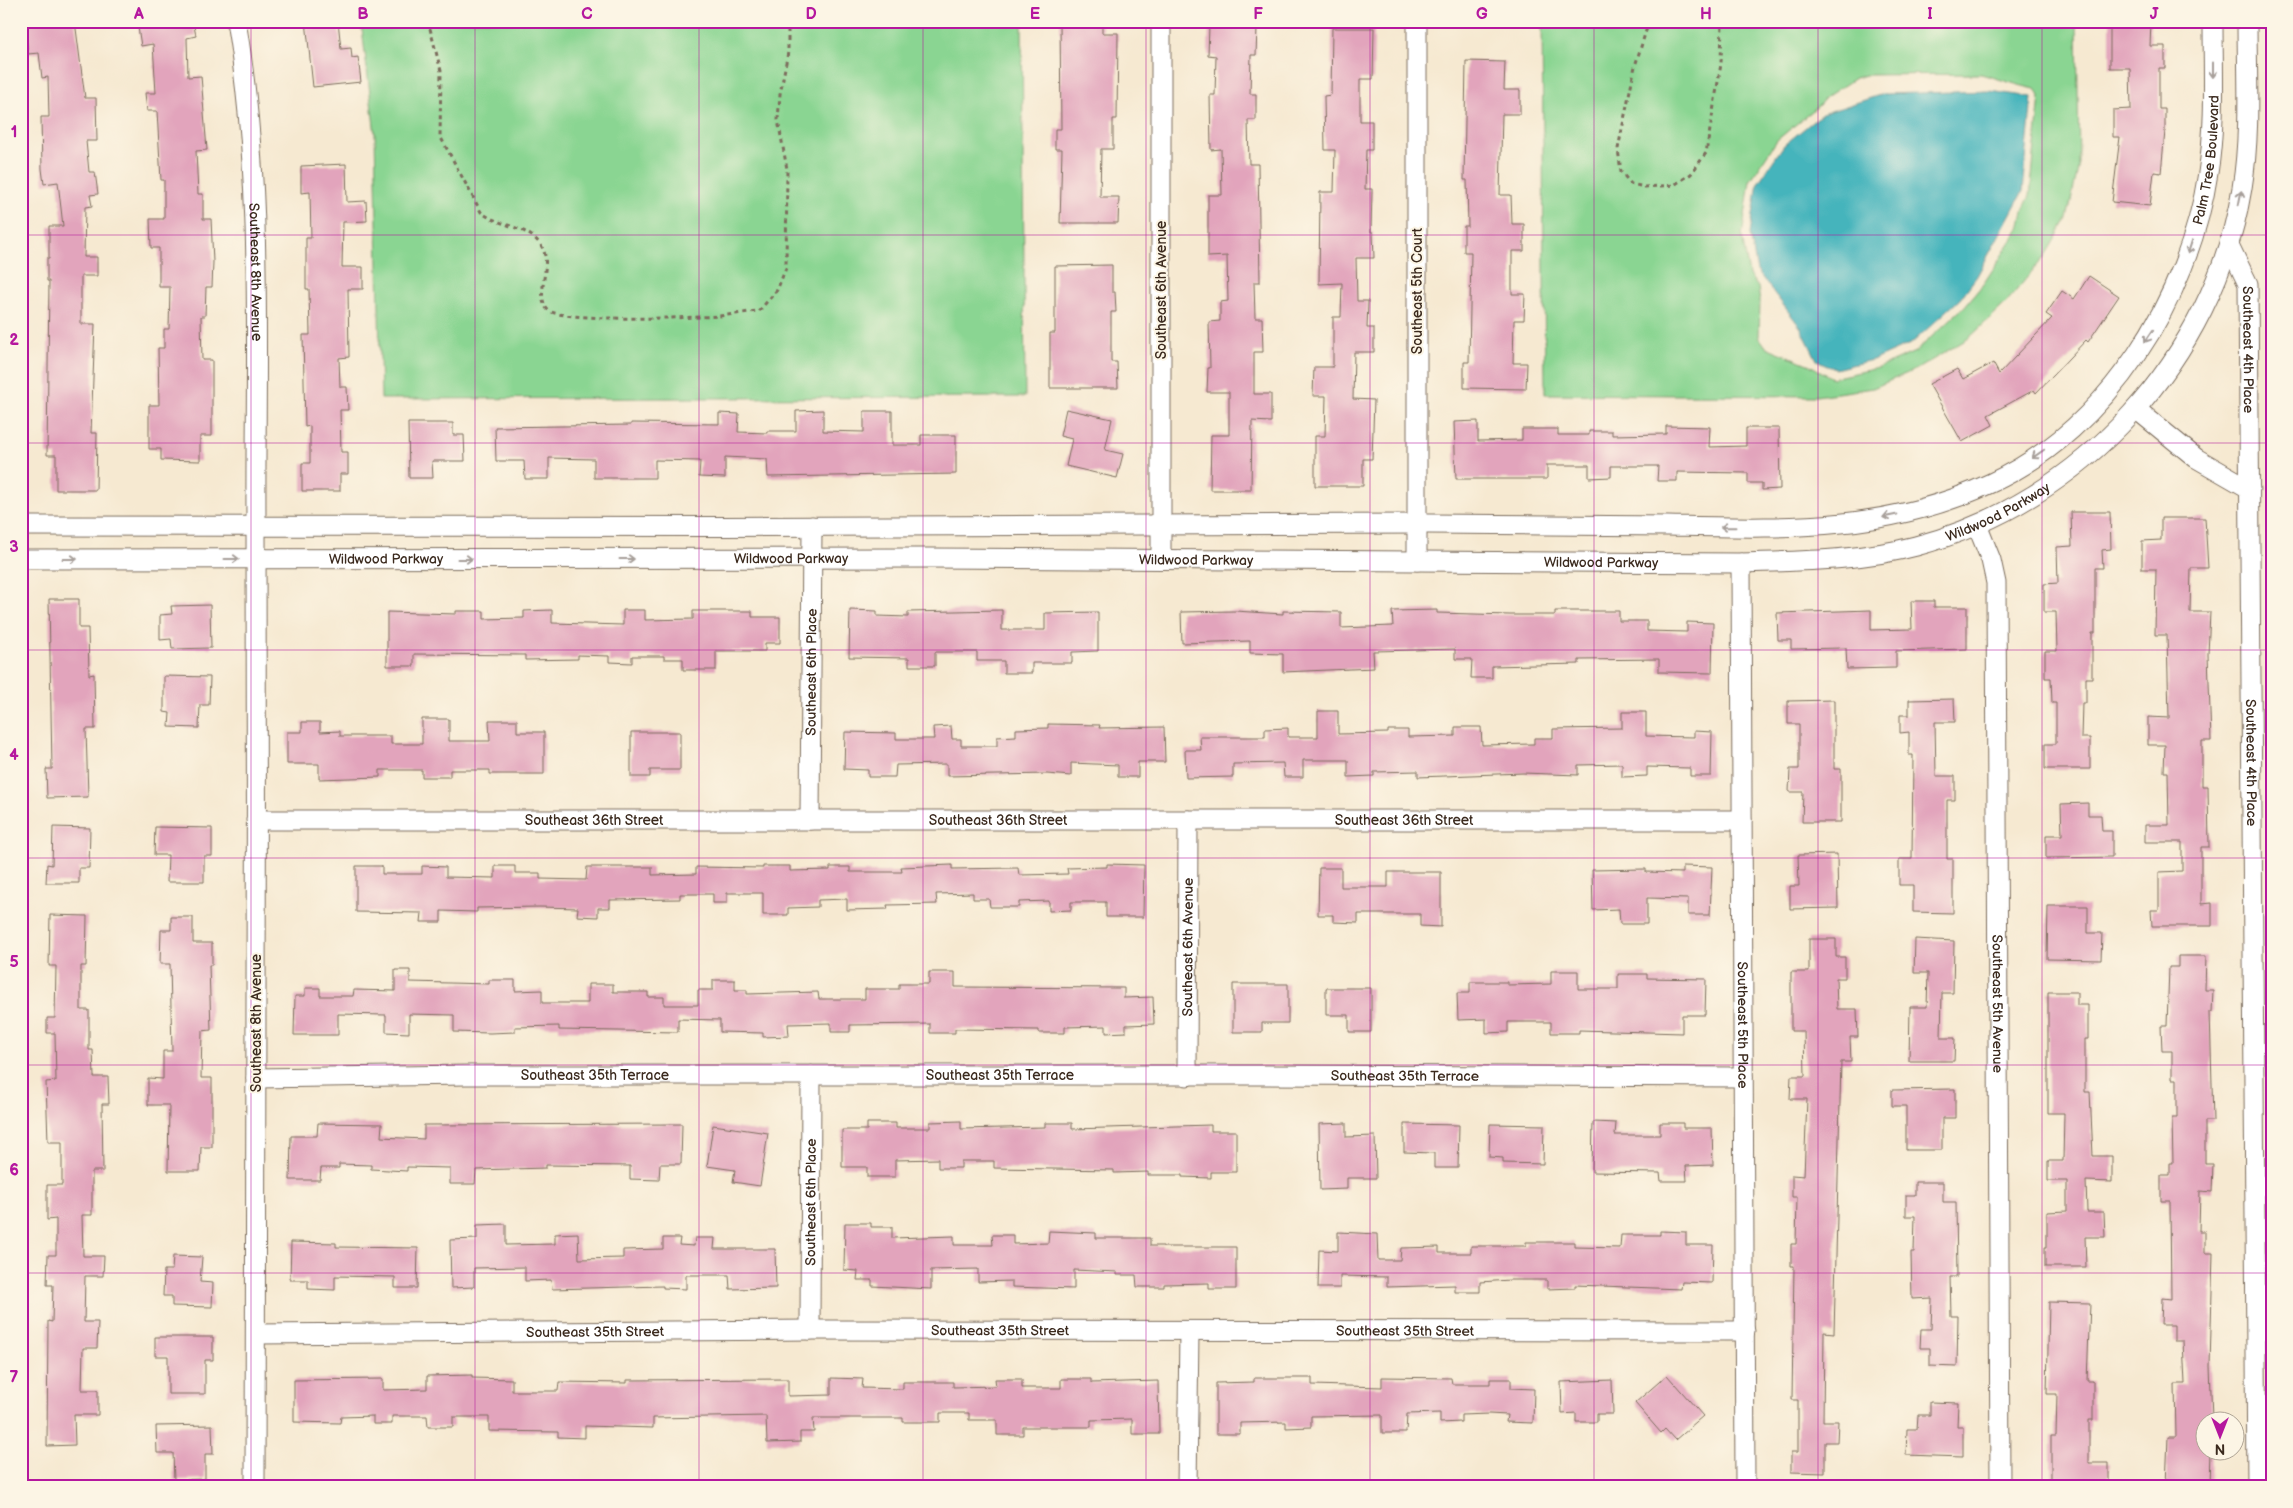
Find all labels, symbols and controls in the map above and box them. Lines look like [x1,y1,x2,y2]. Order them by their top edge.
text: A [133,5,144,24]
text: B [357,5,369,24]
text: C [581,5,593,24]
text: D [805,5,817,24]
text: E [1030,5,1040,24]
text: F [1253,5,1263,24]
text: G [1476,5,1488,24]
text: H [1700,5,1712,24]
text: I [1927,5,1933,24]
text: J [2150,5,2159,24]
one-way arrow [2208,62,2218,78]
street label: Palm Tree Boulevard [2189,95,2222,227]
text: 1 [11,123,17,142]
one-way arrow [2236,190,2245,206]
street label: Southeast 8th Avenue [246,202,265,341]
street label: Southeast 6th Avenue [1153,221,1170,359]
street label: Southeast 5th Court [1409,227,1426,354]
one-way arrow [2185,239,2194,255]
street label: Southeast 4th Place [2240,286,2257,413]
one-way arrow [2144,329,2154,343]
text: 2 [9,331,19,350]
one-way arrow [2032,449,2046,459]
street label: Wildwood Parkway [1943,478,2054,545]
one-way arrow [1882,512,1898,521]
one-way arrow [1721,522,1737,532]
text: 3 [9,538,19,557]
street label: Wildwood Parkway [329,550,444,567]
street label: Wildwood Parkway [734,550,849,567]
street label: Wildwood Parkway [1139,551,1254,568]
street label: Wildwood Parkway [1544,553,1659,571]
one-way arrow [62,554,78,564]
one-way arrow [224,554,240,564]
one-way arrow [456,554,473,564]
one-way arrow [619,554,635,564]
street label: Southeast 6th Place [802,608,820,736]
street label: Southeast 4th Place [2243,699,2261,826]
text: 4 [9,746,19,765]
street label: Southeast 36th Street [525,812,664,829]
street label: Southeast 36th Street [929,812,1068,829]
street label: Southeast 36th Street [1335,812,1474,829]
street label: Southeast 6th Avenue [1179,878,1196,1016]
street label: Southeast 5th Avenue [1989,935,2007,1073]
text: 5 [9,953,19,972]
street label: Southeast 8th Avenue [248,954,265,1092]
street label: Southeast 5th Place [1734,962,1752,1088]
street label: Southeast 35th Terrace [521,1067,669,1084]
street label: Southeast 35th Terrace [926,1067,1074,1084]
street label: Southeast 35th Terrace [1331,1067,1479,1084]
street label: Southeast 6th Place [802,1138,819,1266]
text: 6 [9,1161,19,1180]
street label: Southeast 35th Street [931,1322,1070,1339]
street label: Southeast 35th Street [1336,1322,1475,1339]
street label: Southeast 35th Street [526,1323,665,1341]
text: 7 [10,1368,19,1387]
north arrow [2196,1410,2246,1460]
text: N [2215,1440,2225,1457]

